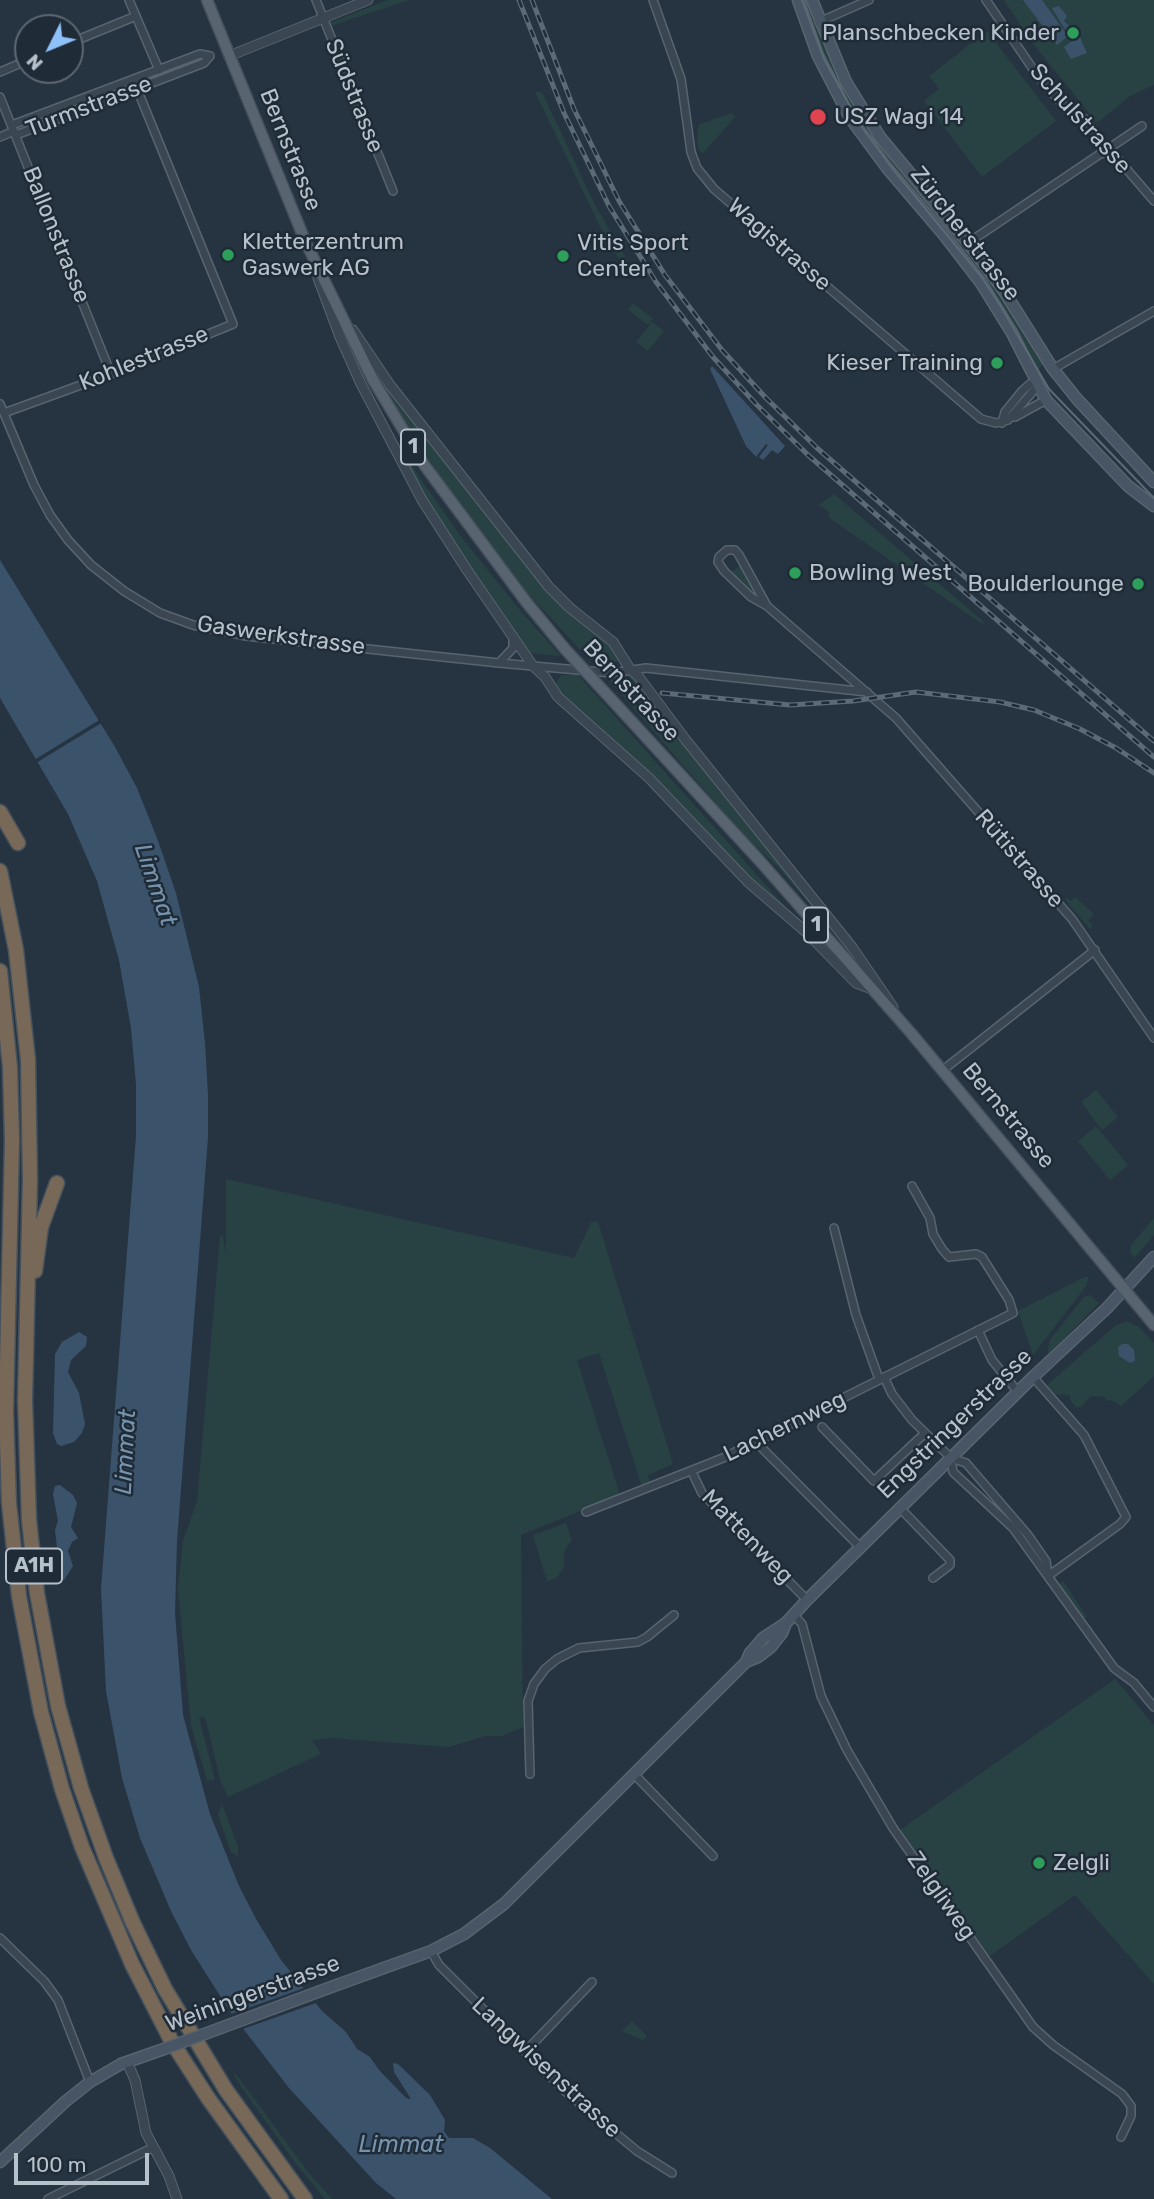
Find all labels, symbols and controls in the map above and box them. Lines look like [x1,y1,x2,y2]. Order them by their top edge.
north arrow [14,14,84,84]
place label: Planschbecken Kinder [822,19,1059,47]
marker: Planschbecken Kinder [1065,25,1081,41]
street label: Südstrasse [319,35,389,157]
text: N [22,49,48,75]
street label: Schulstrasse [1023,58,1137,180]
street label: Turmstrasse [22,70,156,144]
street label: Bernstrasse [253,85,327,215]
place label: USZ Wagi 14 [834,103,964,131]
marker: USZ Wagi 14 [808,107,828,127]
street label: Zürcherstrasse [904,162,1026,306]
street label: Ballonstrasse [16,163,96,307]
street label: Wagistrasse [722,193,836,297]
place label: Kletterzentrum Gaswerk AG [242,228,404,282]
place label: Vitis Sport Center [577,229,688,283]
marker: Kletterzentrum Gaswerk AG [220,247,236,263]
marker: Vitis Sport Center [555,248,571,264]
street label: Kohlestrasse [75,321,213,397]
place label: Kieser Training [826,349,983,377]
marker: Kieser Training [989,355,1005,371]
road number: 1 [401,430,425,464]
place label: Bowling West [809,559,952,587]
marker: Bowling West [787,565,803,581]
place label: Boulderlounge [968,570,1124,598]
marker: Boulderlounge [1130,576,1146,592]
street label: Gaswerkstrasse [195,611,367,661]
street label: Bernstrasse [577,634,685,748]
street label: Rütistrasse [969,804,1069,914]
water label: Limmat [128,840,182,930]
road number: 1 [804,908,828,942]
street label: Bernstrasse [956,1058,1060,1174]
street label: Engstringerstrasse [872,1343,1038,1505]
street label: Lachernweg [719,1386,851,1468]
water label: Limmat [109,1409,143,1495]
street label: Mattenweg [695,1484,799,1590]
road number: A1H [6,1548,62,1584]
street label: Zelgliweg [901,1846,981,1946]
place label: Zelgli [1053,1849,1110,1877]
marker: Zelgli [1031,1855,1047,1871]
street label: Weiningerstrasse [162,1950,344,2038]
street label: Langwisenstrasse [466,1992,626,2144]
water label: Limmat [358,2131,444,2159]
scale bar [18,2140,152,2184]
text: 100 m [27,2152,86,2177]

